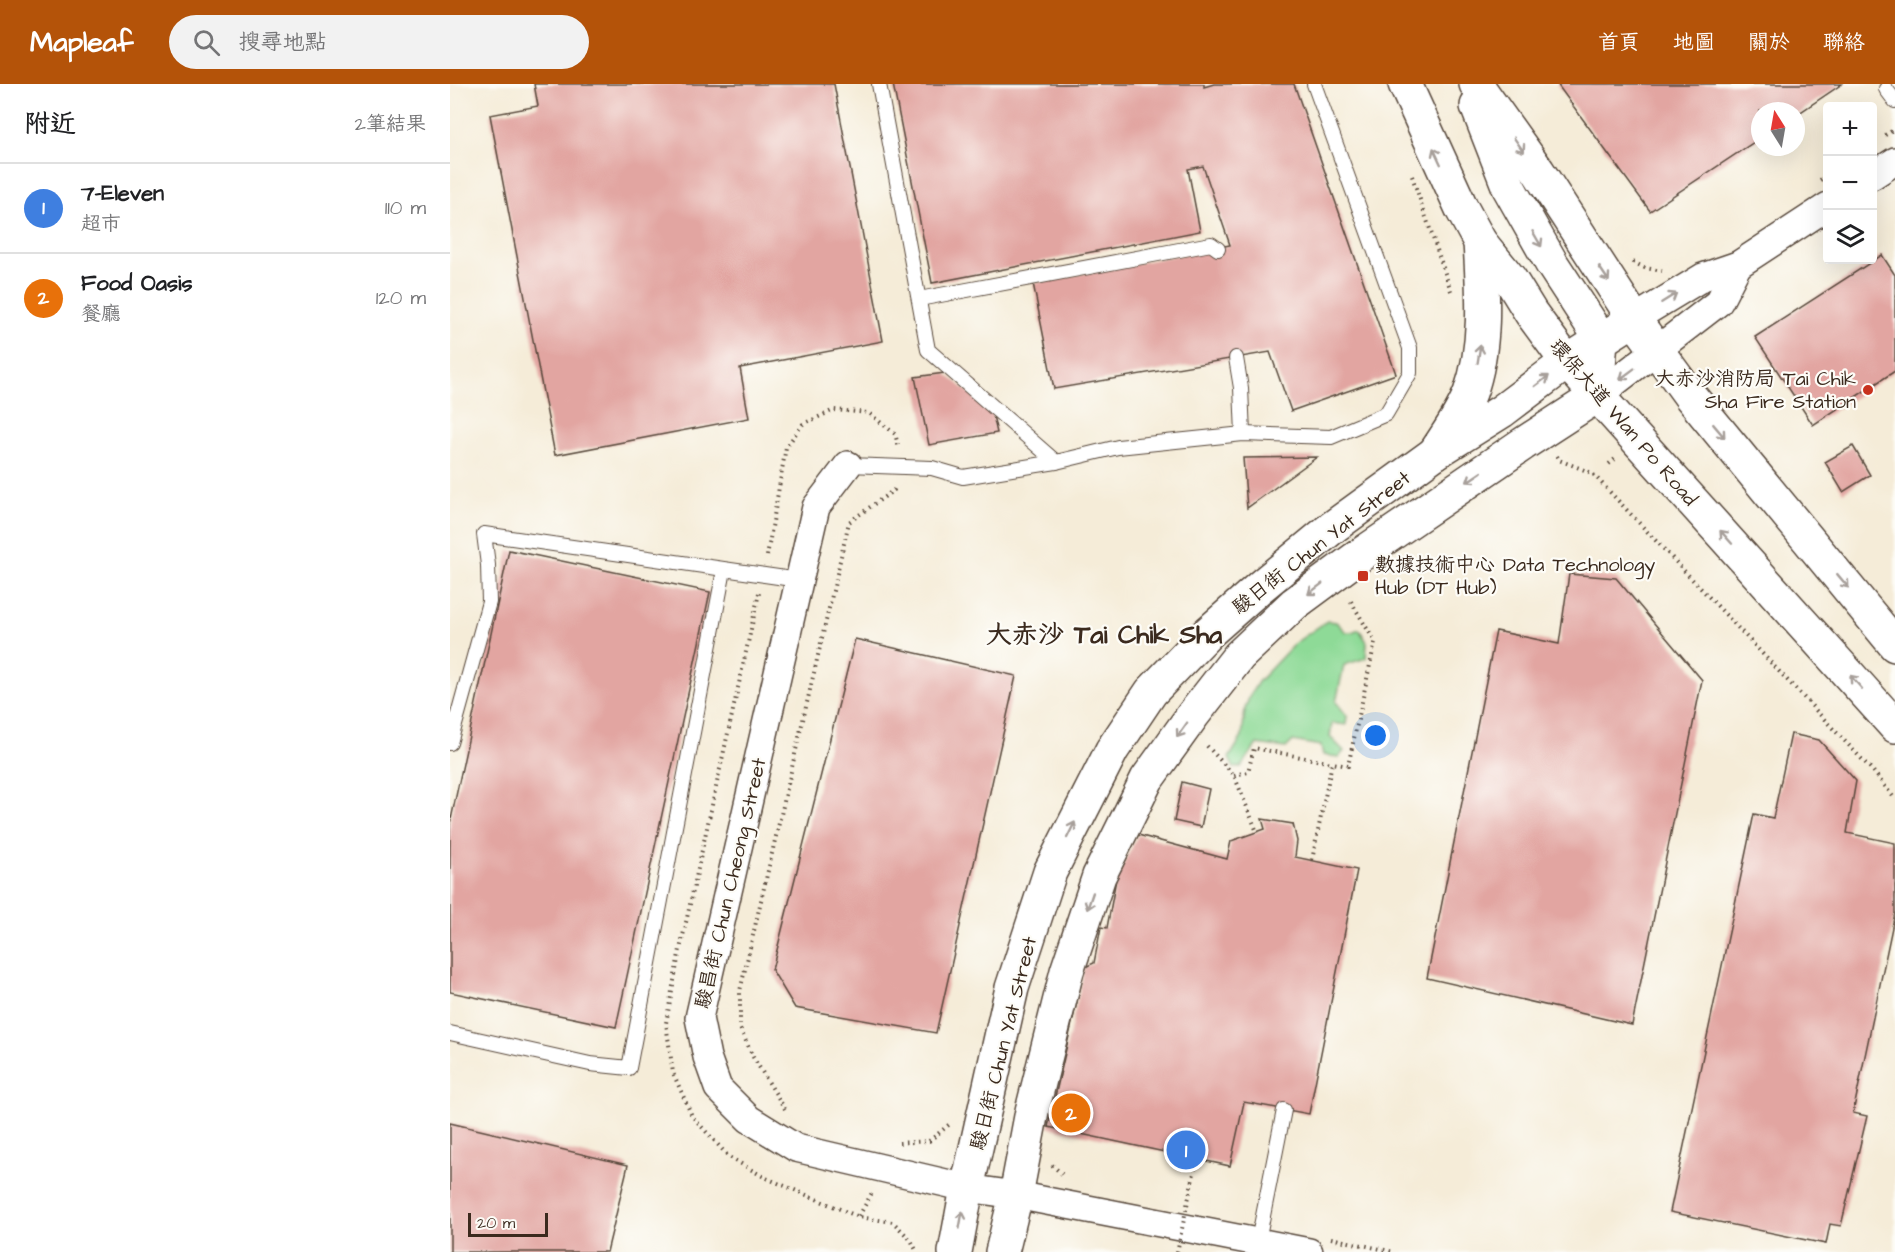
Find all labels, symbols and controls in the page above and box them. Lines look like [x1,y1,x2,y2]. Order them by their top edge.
search box [169,15,589,69]
text: Mapleaf [30,23,133,62]
icon: search [190,26,223,59]
text: 搜尋地點 [238,27,326,58]
text: 首頁 [1598,28,1640,57]
text: 地圖 [1673,28,1715,57]
text: 關於 [1748,28,1790,57]
text: 聯絡 [1823,28,1865,57]
north arrow [1751,102,1805,156]
map controls [1823,102,1877,264]
button: + [1823,102,1877,156]
text: 附近 [24,106,76,142]
text: 2筆結果 [355,110,426,138]
one-way arrow [1513,136,1525,152]
one-way arrow [1431,147,1443,165]
button: − [1823,156,1877,210]
text: 7-Eleven [81,178,164,209]
text: 1 [42,194,45,222]
text: 110 m [385,194,426,222]
text: 超市 [81,210,121,238]
button: layers [1823,210,1877,264]
one-way arrow [1532,231,1544,248]
one-way arrow [1598,265,1610,282]
text: Food Oasis [81,268,192,299]
text: 2 [38,284,49,312]
text: 120 m [376,284,426,312]
one-way arrow [1660,292,1677,305]
text: 餐廳 [81,300,121,328]
street label: 環保大道 Wan Po Road [1543,333,1704,512]
one-way arrow [1474,344,1485,364]
place label: 大赤沙消防局 Tai Chik Sha Fire Station [1655,365,1856,416]
one-way arrow [1620,368,1636,380]
one-way arrow [1533,374,1549,387]
marker: 大赤沙消防局 Tai Chik Sha Fire Station [1861,383,1875,397]
one-way arrow [1712,423,1725,439]
street label: 駿日街 Chun Yat Street [1227,464,1416,621]
one-way arrow [1467,471,1483,483]
one-way arrow [1719,530,1733,545]
place label: 數據技術中心 Data Technology Hub (DT Hub) [1375,551,1655,602]
marker: 數據技術中心 Data Technology Hub (DT Hub) [1356,569,1370,583]
one-way arrow [1836,573,1849,589]
one-way arrow [1307,582,1323,595]
district label: 大赤沙 Tai Chik Sha [986,617,1223,653]
one-way arrow [1849,675,1863,690]
your location [1361,721,1390,750]
one-way arrow [1176,722,1188,738]
street label: 駿昌街 Chun Cheong Street [688,755,774,1012]
one-way arrow [1065,821,1077,839]
one-way arrow [1084,891,1095,910]
street label: 駿日街 Chun Yat Street [964,934,1044,1153]
pin: 2 [1052,1090,1090,1136]
pin: 1 [1166,1128,1206,1172]
scale bar [468,1210,548,1238]
one-way arrow [956,1210,967,1230]
text: 20 m [477,1212,515,1234]

